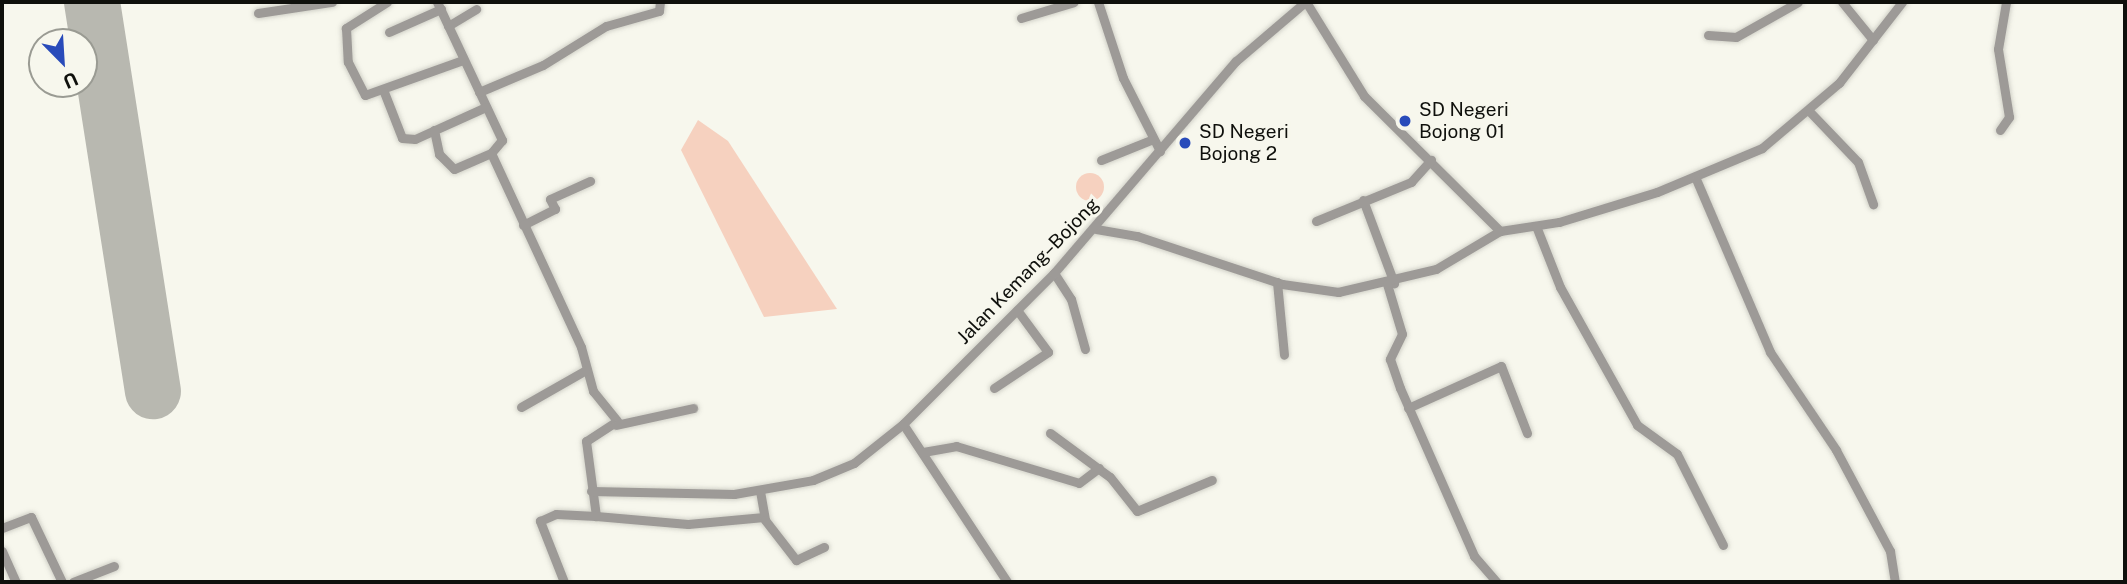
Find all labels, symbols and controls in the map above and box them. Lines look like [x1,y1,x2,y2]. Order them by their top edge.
north arrow [28,28,98,98]
text: U [60,68,81,93]
place label: SD Negeri Bojong 01 [1419,99,1509,143]
marker: SD Negeri Bojong 01 [1397,113,1413,129]
place label: SD Negeri Bojong 2 [1199,121,1289,165]
marker: SD Negeri Bojong 2 [1177,135,1193,151]
street label: Jalan Kemang–Bojong [952,193,1104,349]

